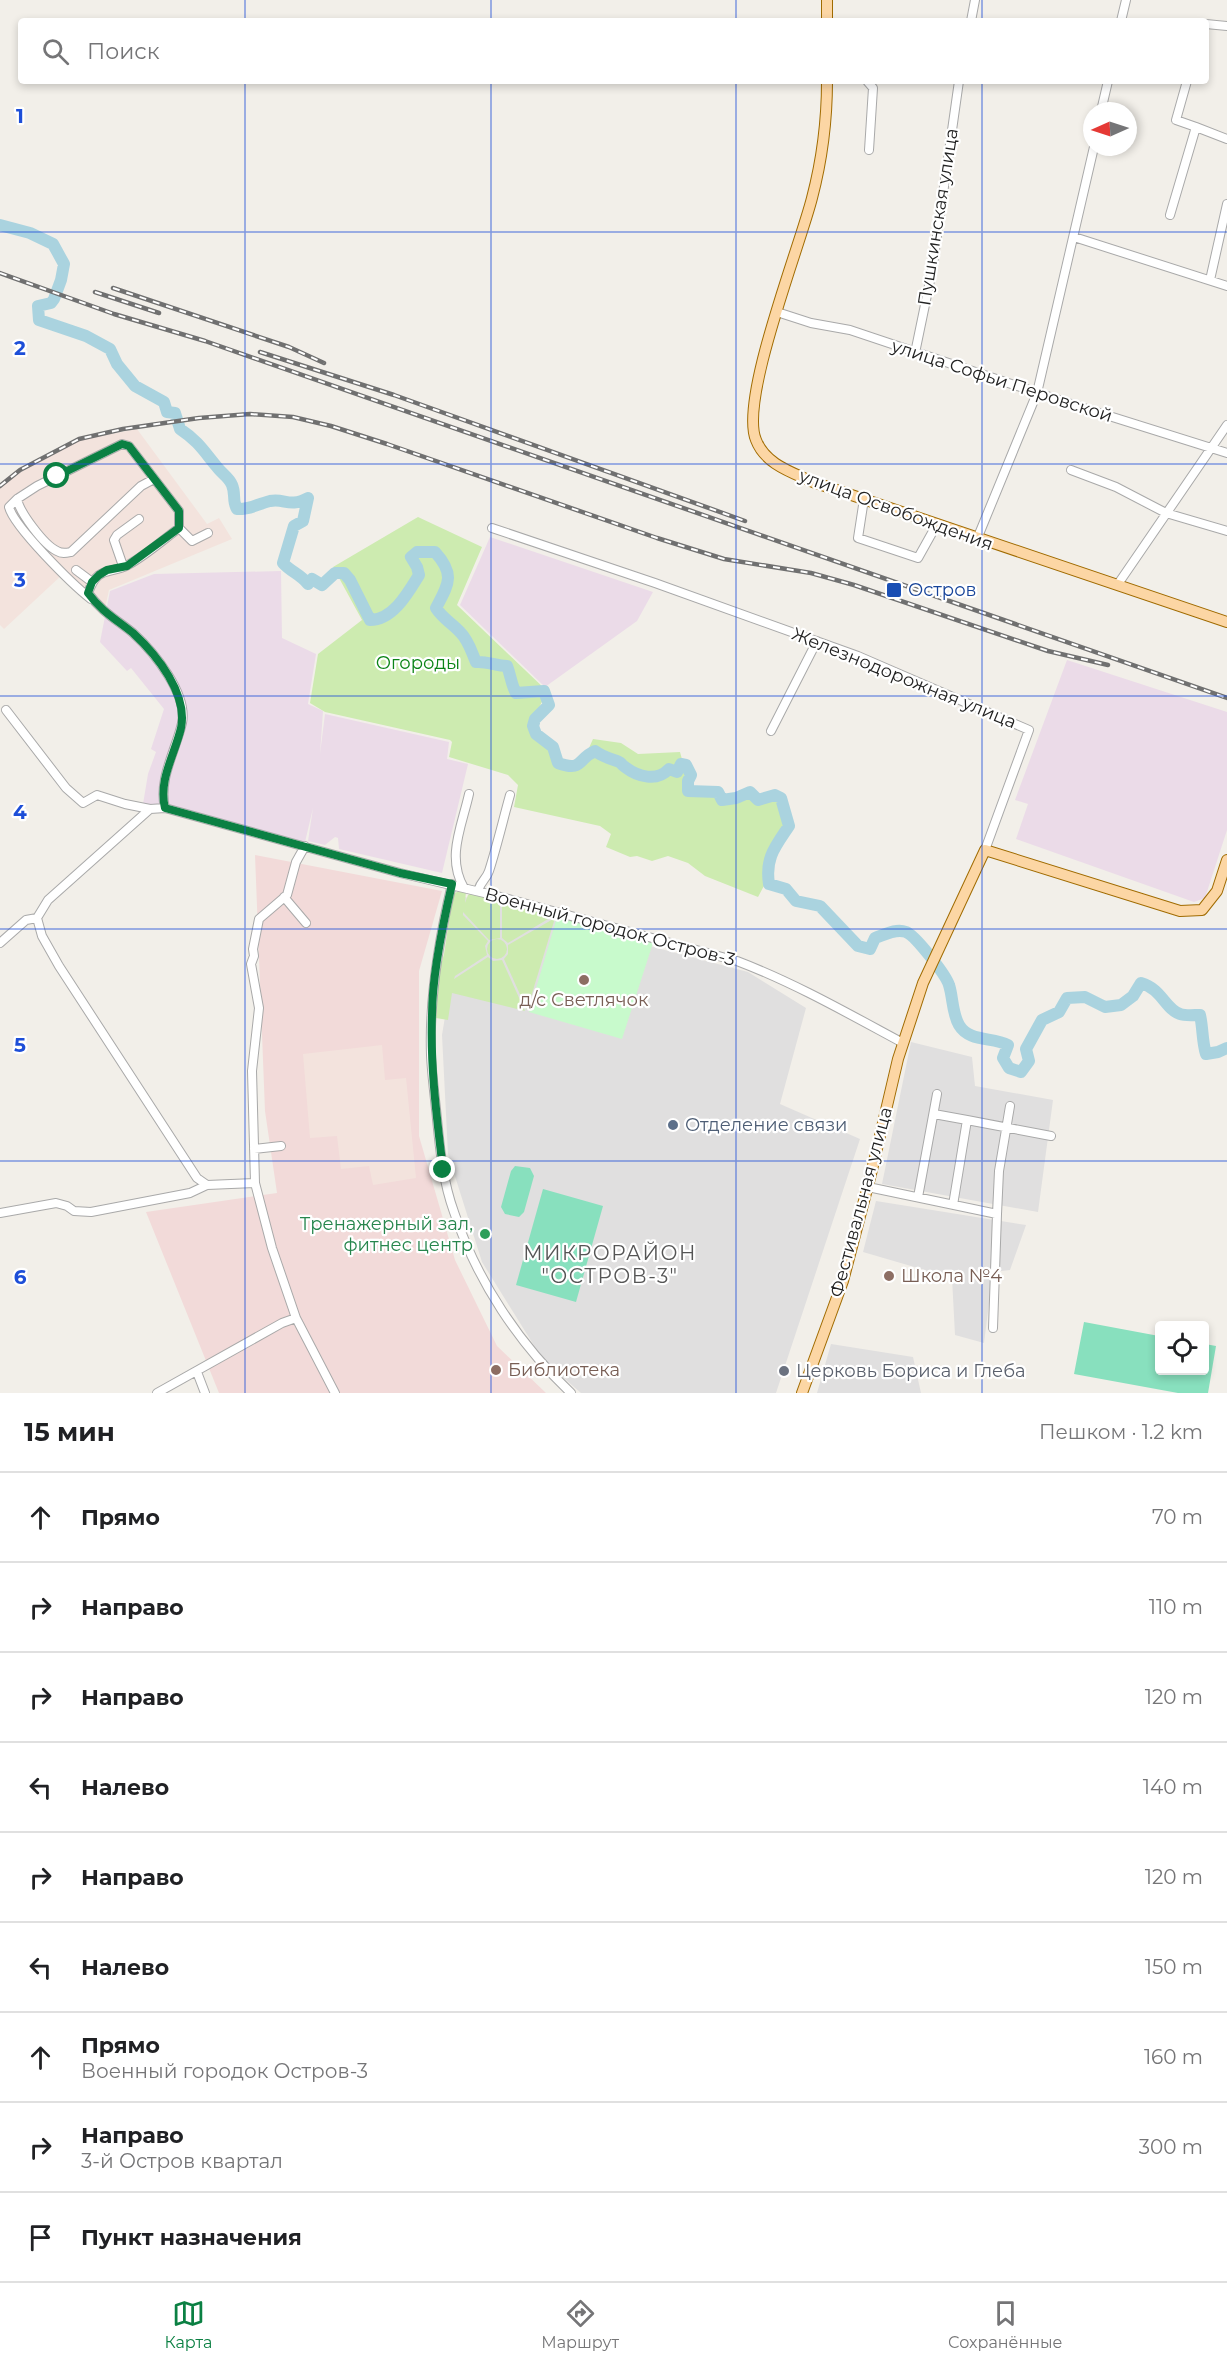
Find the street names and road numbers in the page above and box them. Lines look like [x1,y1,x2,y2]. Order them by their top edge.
street label: Пушкинская улица [913,127,963,307]
street label: улица Софьи Перовской [888,335,1115,427]
street label: улица Освобождения [795,464,996,555]
street label: Железнодорожная улица [789,623,1019,733]
street label: Военный городок Остров-3 [482,883,738,971]
street label: Фестивальная улица [825,1105,897,1299]

